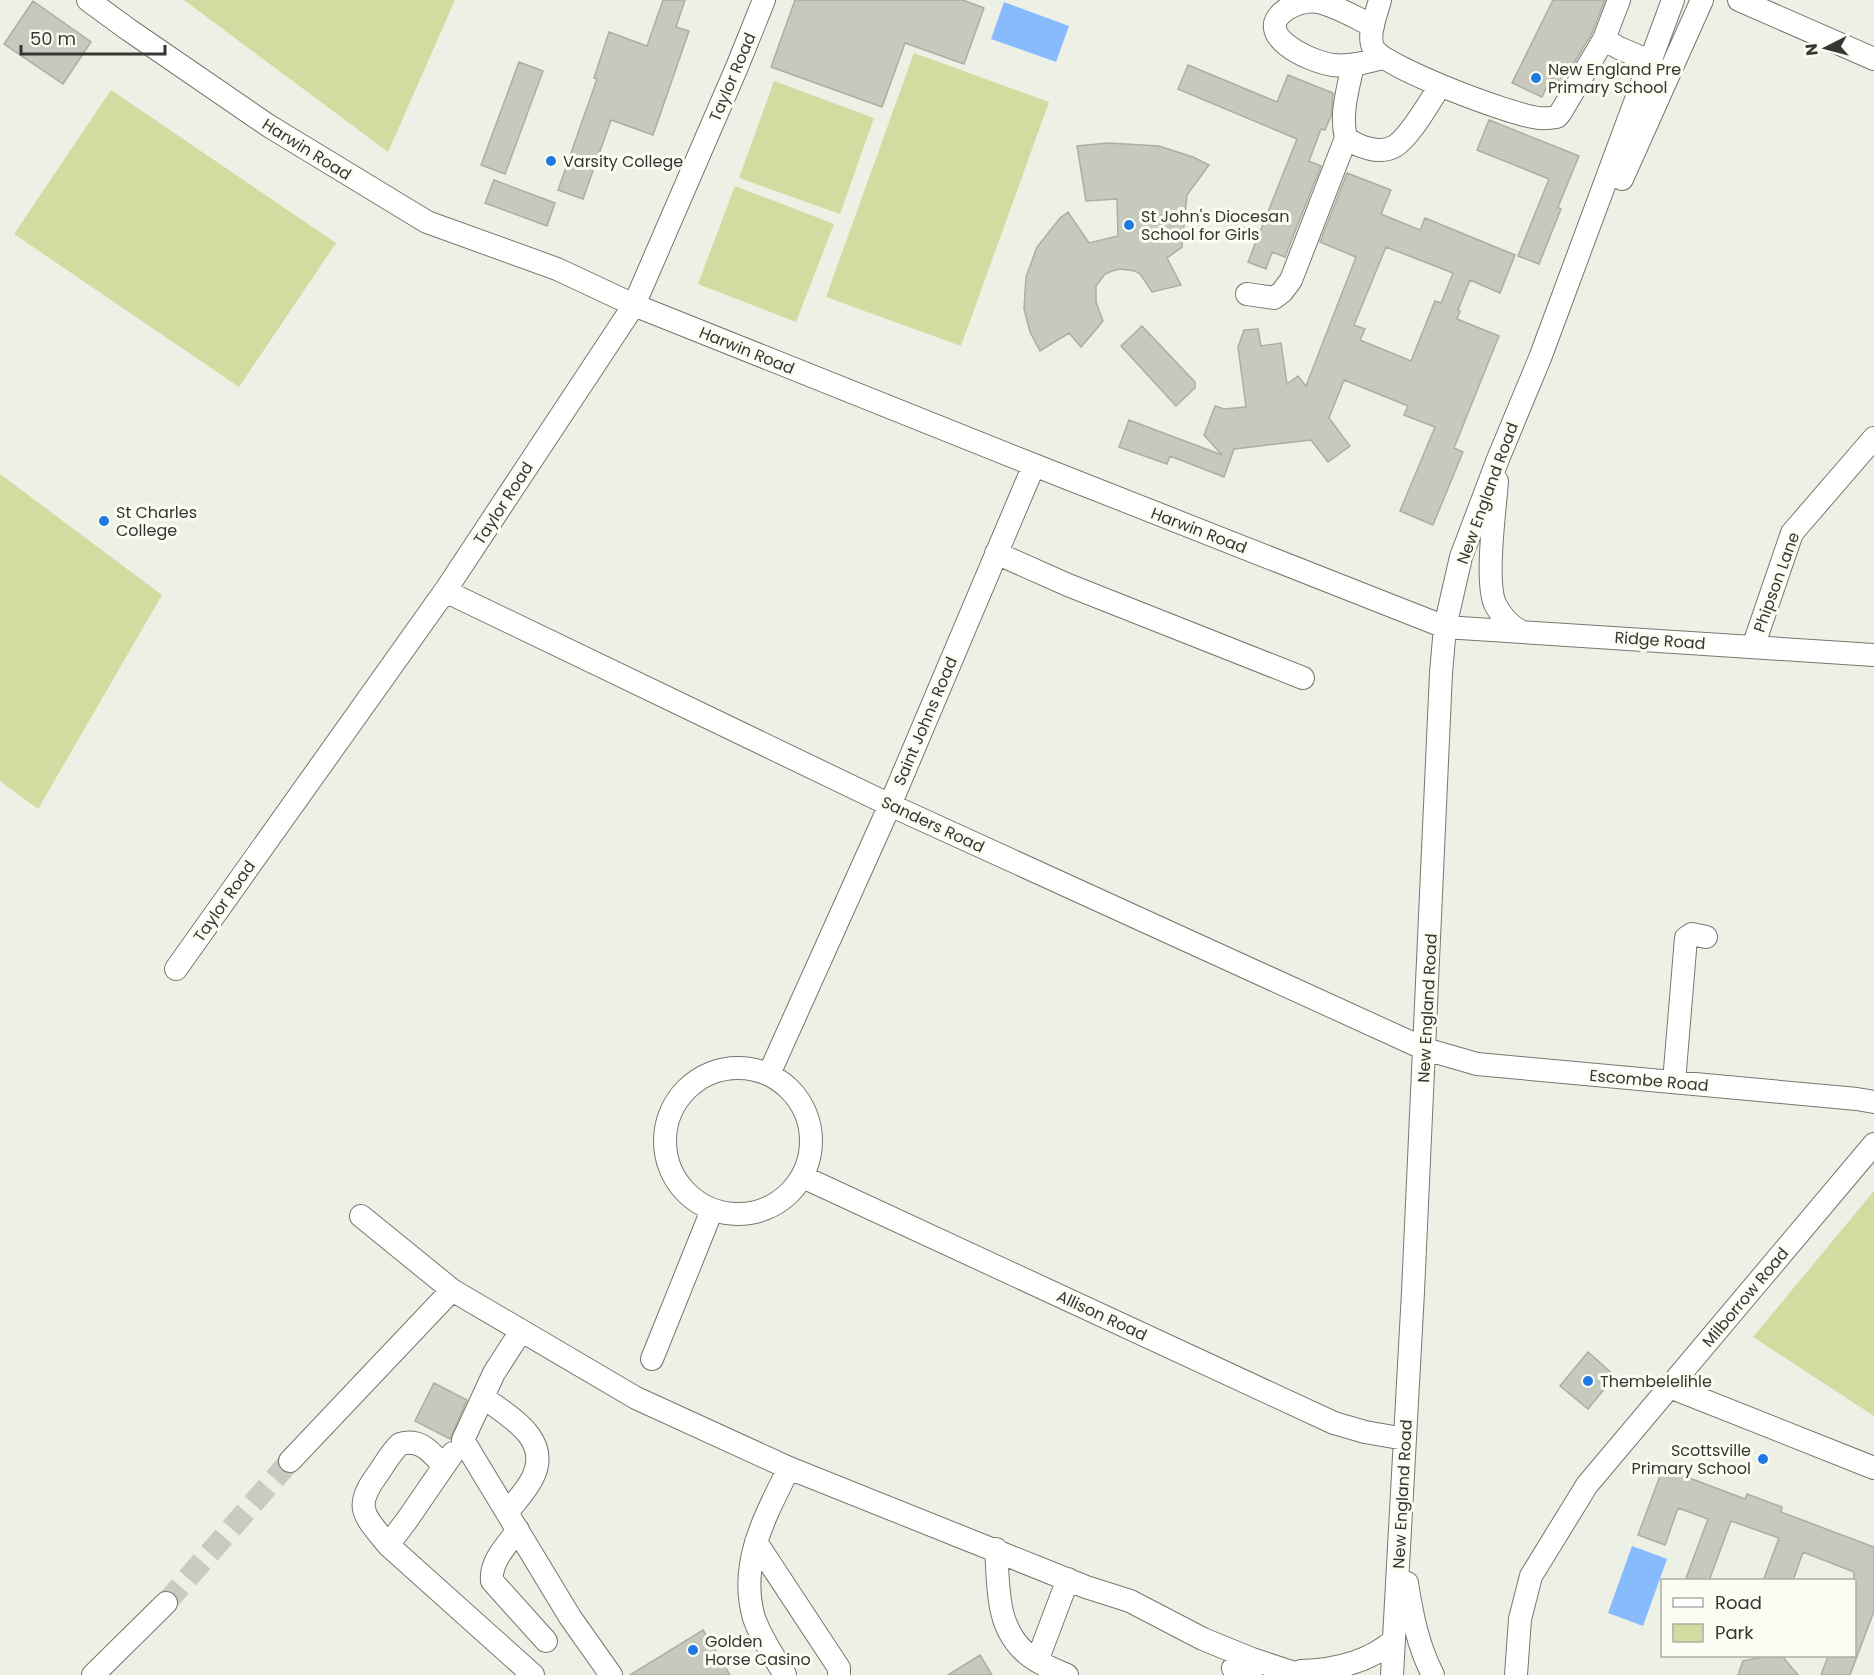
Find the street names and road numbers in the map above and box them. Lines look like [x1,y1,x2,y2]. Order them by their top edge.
street label: Taylor Road [703,29,762,125]
street label: Harwin Road [258,113,356,186]
street label: Harwin Road [696,321,798,380]
street label: New England Road [1451,419,1524,567]
street label: Taylor Road [468,457,539,549]
street label: Harwin Road [1148,502,1250,559]
street label: Phipson Lane [1748,529,1805,636]
street label: Ridge Road [1614,626,1706,655]
street label: Saint Johns Road [888,653,963,789]
street label: Sanders Road [877,790,988,858]
street label: Taylor Road [188,856,261,947]
street label: New England Road [1412,933,1443,1083]
street label: Escombe Road [1588,1064,1710,1097]
street label: Milborrow Road [1697,1242,1794,1352]
street label: Allison Road [1053,1284,1151,1346]
street label: New England Road [1387,1419,1418,1569]

